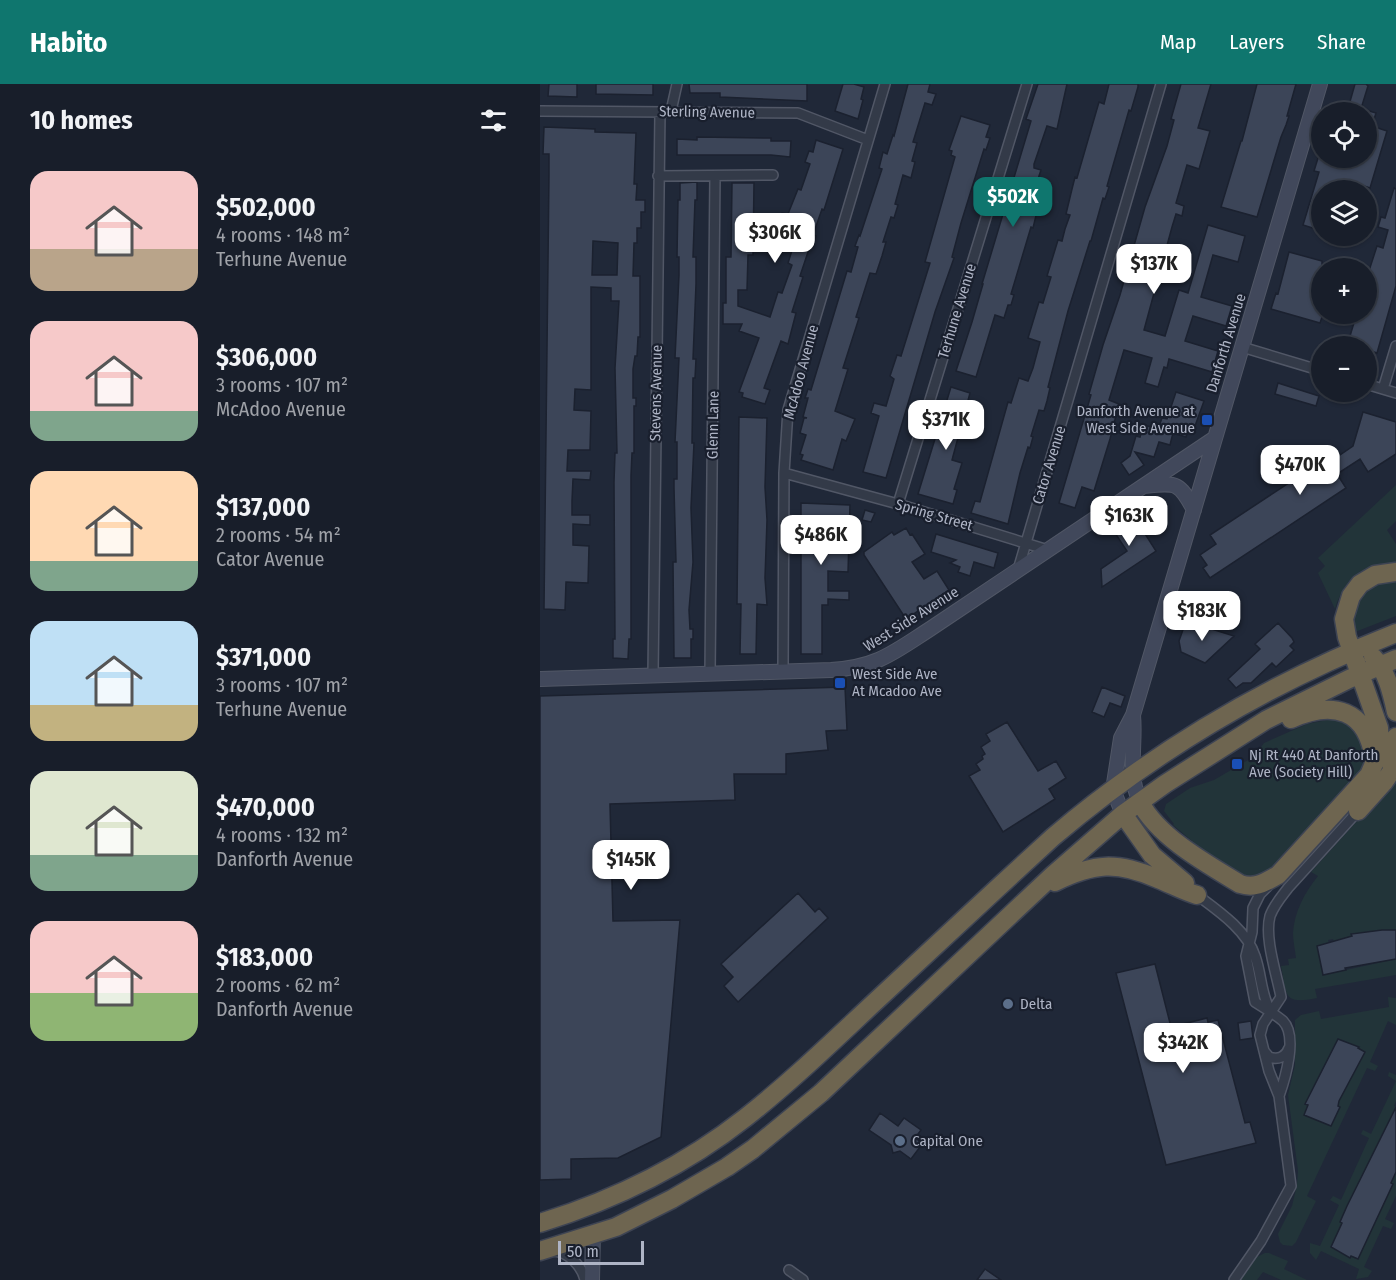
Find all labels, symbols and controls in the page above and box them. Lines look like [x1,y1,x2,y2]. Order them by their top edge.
text: Habito [30,26,108,59]
text: Map [1160,29,1196,55]
text: Layers [1229,29,1284,55]
text: Share [1317,29,1366,55]
street label: Sterling Avenue [659,102,755,122]
map controls [1311,102,1377,402]
button: locate [1311,102,1377,168]
icon: filters [477,104,510,137]
text: 10 homes [30,105,133,136]
pin: $502K [971,177,1055,228]
button: layers [1311,180,1377,246]
text: $502K [987,184,1039,208]
text: $502,000 [216,192,316,223]
icon: home [78,195,150,267]
pin: $306K [733,213,817,264]
text: $306K [749,220,801,244]
text: 4 rooms · 148 m² [216,223,350,247]
pin: $137K [1112,244,1196,295]
text: Terhune Avenue [216,247,347,271]
text: $137K [1130,251,1178,275]
button: + [1311,258,1377,324]
street label: Terhune Avenue [934,261,980,361]
street label: Danforth Avenue [1202,291,1250,395]
street label: McAdoo Avenue [780,323,822,421]
button: − [1311,336,1377,402]
text: $306,000 [216,342,317,373]
icon: home [78,345,150,417]
street label: Stevens Avenue [646,345,666,441]
text: 3 rooms · 107 m² [216,373,348,397]
street label: Glenn Lane [703,391,723,459]
text: McAdoo Avenue [216,397,346,421]
pin: $371K [904,400,988,451]
place label: Danforth Avenue at West Side Avenue [1076,402,1195,437]
text: $371K [922,407,970,431]
marker: Danforth Avenue at West Side Avenue [1200,413,1214,427]
street label: Cator Avenue [1029,424,1069,506]
pin: $470K [1258,445,1342,496]
text: $470K [1275,452,1325,476]
text: $137,000 [216,492,310,523]
icon: home [78,495,150,567]
street label: Spring Street [893,495,975,535]
pin: $163K [1087,496,1171,547]
text: $163K [1104,503,1154,527]
pin: $486K [779,515,863,566]
text: $486K [795,522,847,546]
text: 2 rooms · 54 m² [216,523,341,547]
text: Cator Avenue [216,547,324,571]
street label: West Side Avenue [860,583,962,655]
pin: $183K [1160,591,1244,642]
text: $183K [1177,598,1227,622]
text: $371,000 [216,642,311,673]
icon: home [78,645,150,717]
place label: West Side Ave At Mcadoo Ave [852,665,942,700]
text: 3 rooms · 107 m² [216,673,348,697]
marker: West Side Ave At Mcadoo Ave [833,676,847,690]
text: Terhune Avenue [216,697,347,721]
place label: Nj Rt 440 At Danforth Ave (Society Hill) [1249,746,1378,781]
marker: Nj Rt 440 At Danforth Ave (Society Hill) [1230,757,1244,771]
text: $470,000 [216,792,315,823]
icon: home [78,795,150,867]
text: 4 rooms · 132 m² [216,823,348,847]
pin: $145K [589,840,673,891]
text: Danforth Avenue [216,847,353,871]
text: $145K [606,847,656,871]
text: $183,000 [216,942,313,973]
icon: home [78,945,150,1017]
text: 2 rooms · 62 m² [216,973,340,997]
place label: Delta [1020,995,1052,1013]
text: Danforth Avenue [216,997,353,1021]
marker: Delta [1001,997,1015,1011]
pin: $342K [1141,1023,1225,1074]
text: $342K [1158,1030,1208,1054]
place label: Capital One [912,1132,983,1150]
marker: Capital One [893,1134,907,1148]
scale bar [558,1238,644,1266]
text: 50 m [567,1242,599,1261]

